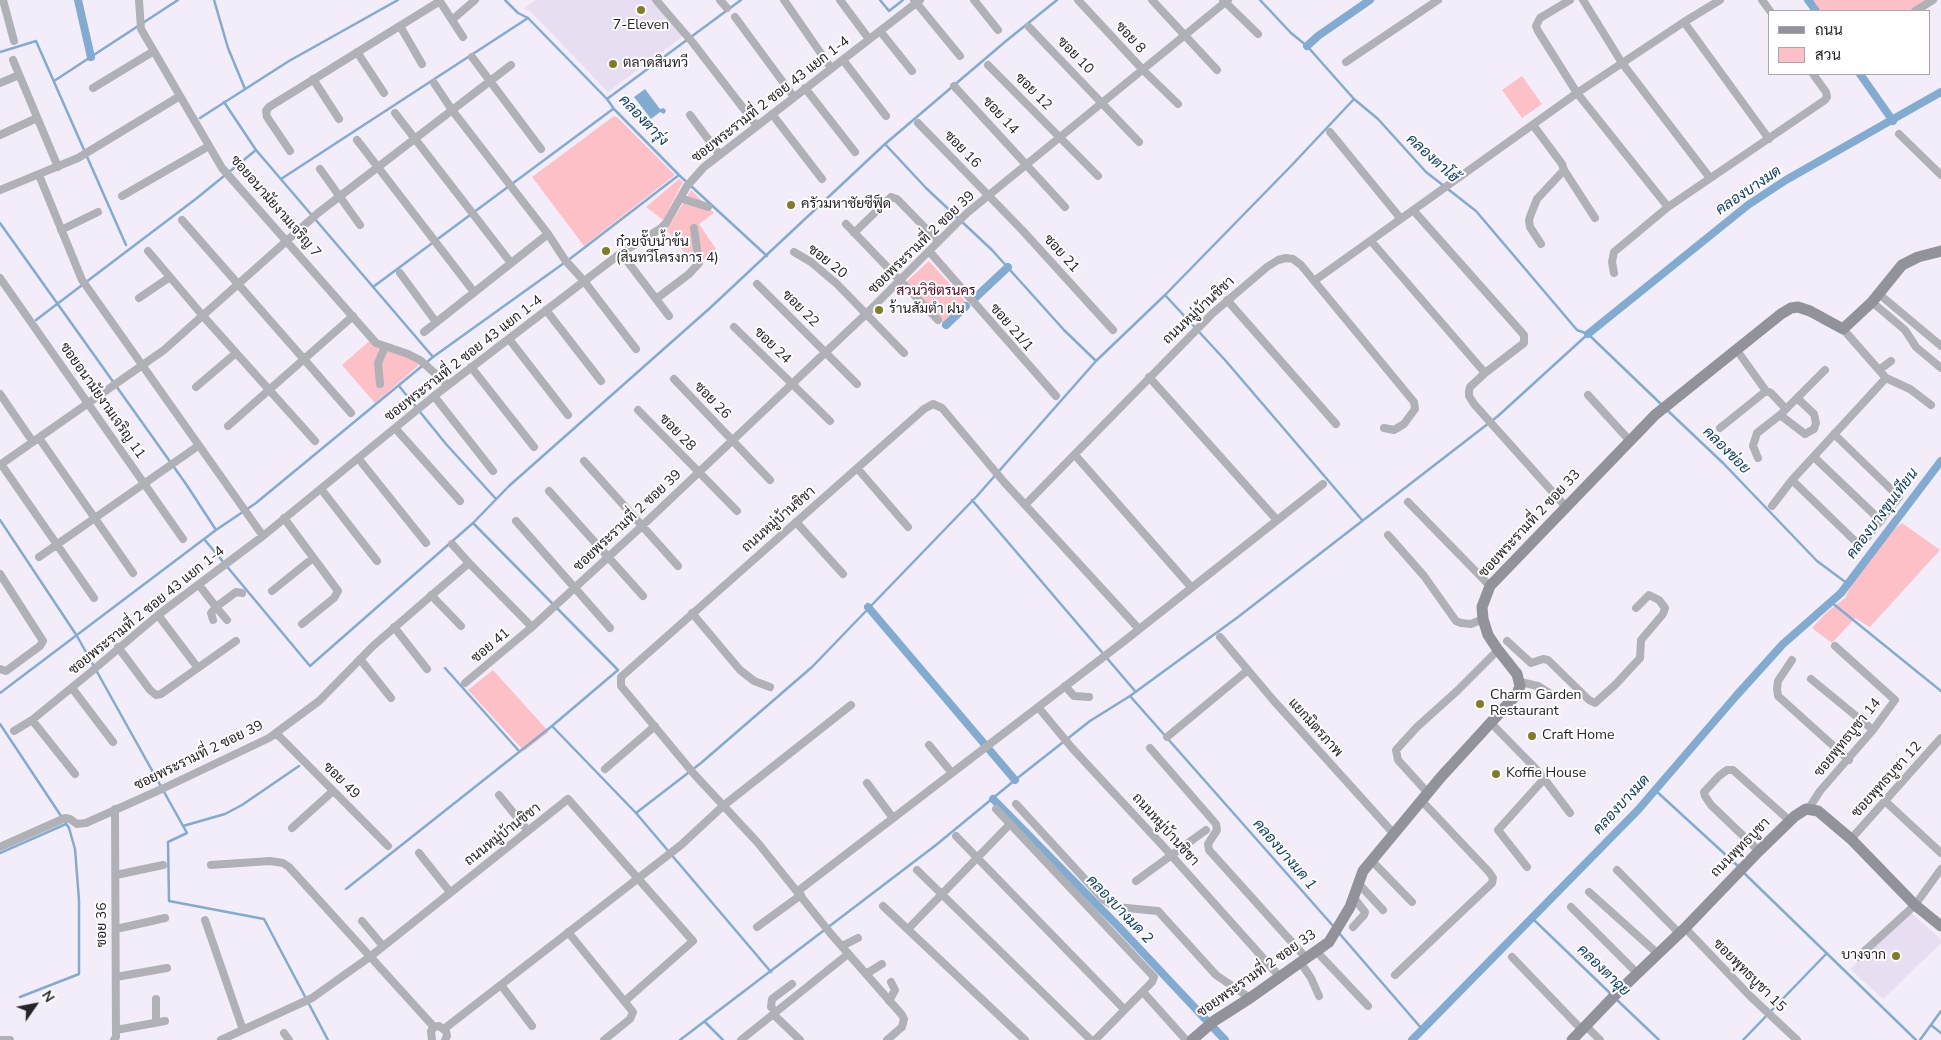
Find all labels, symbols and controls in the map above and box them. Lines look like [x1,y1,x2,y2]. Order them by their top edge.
marker: 7-Eleven [635,4,647,16]
legend [1768,10,1931,75]
place label: 7-Eleven [613,18,669,34]
street label: ซอย 8 [1111,19,1149,57]
text: ถนน [1815,20,1843,40]
street label: ซอยพระรามที่ 2 ซอย 43 แยก 1-4 [689,33,853,167]
street label: ซอย 10 [1053,34,1097,78]
text: สวน [1815,45,1841,65]
place label: ตลาดสินทวี [623,56,688,72]
marker: ตลาดสินทวี [607,58,619,70]
street label: ซอย 12 [1011,70,1055,114]
water label: คลองตารุ่ง [614,92,672,150]
street label: ซอย 14 [978,94,1022,138]
street label: ซอย 16 [940,128,984,172]
water label: คลองตาโฮ้ [1402,131,1462,187]
street label: ซอยอนามัยงามเจริญ 7 [226,153,324,261]
water label: คลองบางมด [1713,163,1785,219]
street label: ซอยพระรามที่ 2 ซอย 39 [865,188,979,298]
place label: ครัวมหาชัยซีฟู็ด [801,197,891,213]
marker: ครัวมหาชัยซีฟู็ด [785,199,797,211]
street label: ซอย 21 [1040,232,1082,276]
place label: ก๋วยจั๊บน้ำข้น (สินทวีโครงการ 4) [616,235,719,268]
street label: ซอย 20 [804,241,850,283]
marker: ก๋วยจั๊บน้ำข้น (สินทวีโครงการ 4) [600,245,612,257]
street label: ถนนหมู่บ้านชิชา [1160,273,1238,349]
park label: สวนวิชิตรนคร [896,284,976,300]
street label: ซอย 22 [778,287,822,331]
street label: ซอยพระรามที่ 2 ซอย 43 แยก 1-4 [382,292,546,426]
street label: ซอย 21/1 [986,301,1036,355]
place label: ร้านสัมตำ ฝน [889,302,965,318]
marker: ร้านสัมตำ ฝน [873,304,885,316]
street label: ซอย 24 [750,324,794,368]
street label: ซอยอนามัยงามเจริญ 11 [56,340,148,462]
street label: ซอย 26 [690,379,734,423]
street label: ซอย 28 [655,411,699,455]
water label: คลองข่อย [1699,424,1753,478]
water label: คลองบางขุนเทียน [1843,465,1923,563]
street label: ซอยพระรามที่ 2 ซอย 39 [571,467,685,575]
street label: ซอยพระรามที่ 2 ซอย 33 [1476,467,1584,581]
street label: ถนนหมู่บ้านชิชา [739,483,819,557]
street label: ซอยพระรามที่ 2 ซอย 43 แยก 1-4 [66,543,228,679]
street label: ซอย 41 [468,625,514,667]
place label: Charm Garden Restaurant [1490,688,1581,720]
street label: แยกมิตรภาพ [1284,695,1346,761]
street label: ซอยพุทธบูชา 14 [1811,695,1885,781]
marker: Charm Garden Restaurant [1474,698,1486,710]
street label: ซอยพระรามที่ 2 ซอย 39 [132,717,266,795]
place label: Craft Home [1542,728,1614,744]
marker: Craft Home [1526,730,1538,742]
street label: ซอยพุทธบูชา 12 [1848,739,1926,821]
street label: ซอย 49 [319,759,363,803]
place label: Koffie House [1506,766,1586,782]
marker: Koffie House [1490,768,1502,780]
water label: คลองบางมด [1590,771,1654,839]
street label: ถนนหมู่บ้านชิชา [1128,790,1202,870]
street label: ถนนหมู่บ้านชิชา [462,800,544,870]
street label: ถนนพุทธบูชา [1708,815,1774,881]
water label: คลองบางมด 1 [1248,816,1320,894]
water label: คลองบางมด 2 [1082,872,1156,948]
street label: ซอย 36 [95,902,111,948]
street label: ซอยพระรามที่ 2 ซอย 33 [1194,927,1320,1021]
street label: ซอยพุทธบูชา 15 [1709,936,1789,1016]
water label: คลองตาฉุย [1573,941,1633,1001]
place label: บางจาก [1841,948,1886,964]
marker: บางจาก [1890,950,1902,962]
north arrow [10,980,60,1030]
text: N [37,987,59,1006]

